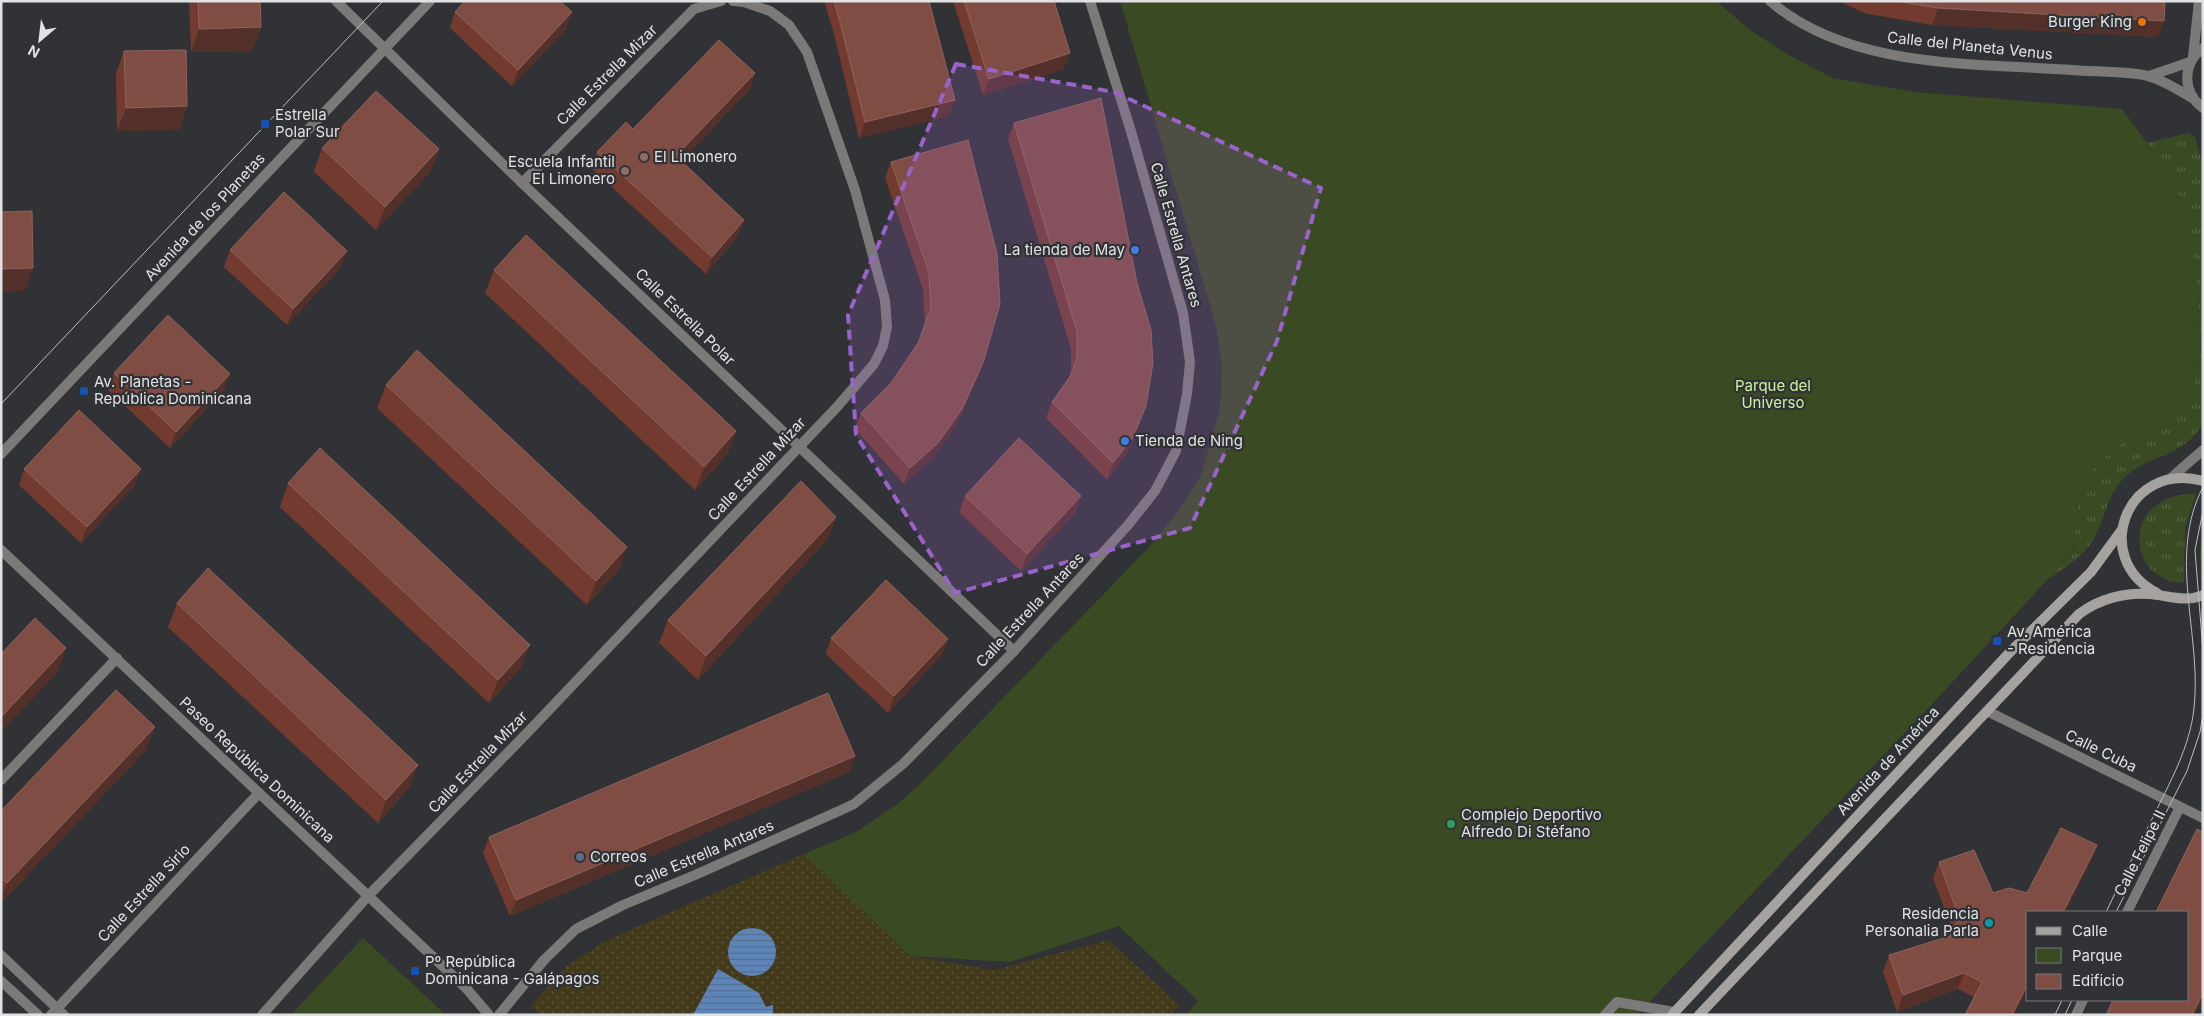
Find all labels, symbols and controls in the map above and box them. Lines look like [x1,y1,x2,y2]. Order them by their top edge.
place label: Burger King [2048,12,2132,31]
north arrow [15,15,65,65]
marker: Burger King [2136,16,2148,28]
street label: Calle Estrella Mizar [552,20,661,129]
street label: Calle del Planeta Venus [1886,27,2054,64]
text: N [25,42,42,62]
place label: Estrella Polar Sur [275,105,340,141]
marker: Estrella Polar Sur [259,118,271,130]
place label: El Limonero [654,147,737,166]
street label: Avenida de los Planetas [140,149,269,285]
marker: El Limonero [638,151,650,163]
place label: Escuela Infantil El Limonero [508,152,615,188]
street label: Calle Estrella Antares [1147,160,1206,310]
marker: Escuela Infantil El Limonero [619,165,631,177]
place label: La tienda de May [1004,240,1126,259]
marker: La tienda de May [1129,244,1141,256]
street label: Calle Estrella Polar [631,264,740,369]
place label: Av. Planetas - República Dominicana [94,372,252,408]
park label: Parque del Universo [1735,376,1811,412]
marker: Av. Planetas - República Dominicana [78,385,90,397]
street label: Calle Estrella Mizar [704,413,810,525]
place label: Tienda de Ning [1135,431,1243,450]
marker: Tienda de Ning [1119,435,1131,447]
street label: Calle Estrella Antares [971,548,1088,671]
place label: Av. América - Residencia [2007,622,2095,658]
marker: Av. América - Residencia [1991,635,2003,647]
street label: Paseo República Dominicana [176,693,339,847]
street label: Avenida de América [1832,702,1943,819]
street label: Calle Estrella Mizar [424,706,532,817]
street label: Calle Cuba [2062,725,2140,776]
place label: Complejo Deportivo Alfredo Di Stéfano [1461,805,1602,841]
street label: Calle Felipe II [2110,807,2169,899]
street label: Calle Estrella Antares [631,815,777,892]
marker: Complejo Deportivo Alfredo Di Stéfano [1445,818,1457,830]
street label: Calle Estrella Sirio [93,840,194,946]
place label: Correos [590,847,647,866]
marker: Correos [574,851,586,863]
place label: Residencia Personalia Parla [1865,904,1979,940]
legend [2026,911,2189,1001]
marker: Residencia Personalia Parla [1983,917,1995,929]
text: Calle [2072,921,2107,940]
text: Parque [2072,946,2122,965]
place label: Pº República Dominicana - Galápagos [425,952,599,988]
marker: Pº República Dominicana - Galápagos [409,965,421,977]
text: Edificio [2072,971,2124,990]

